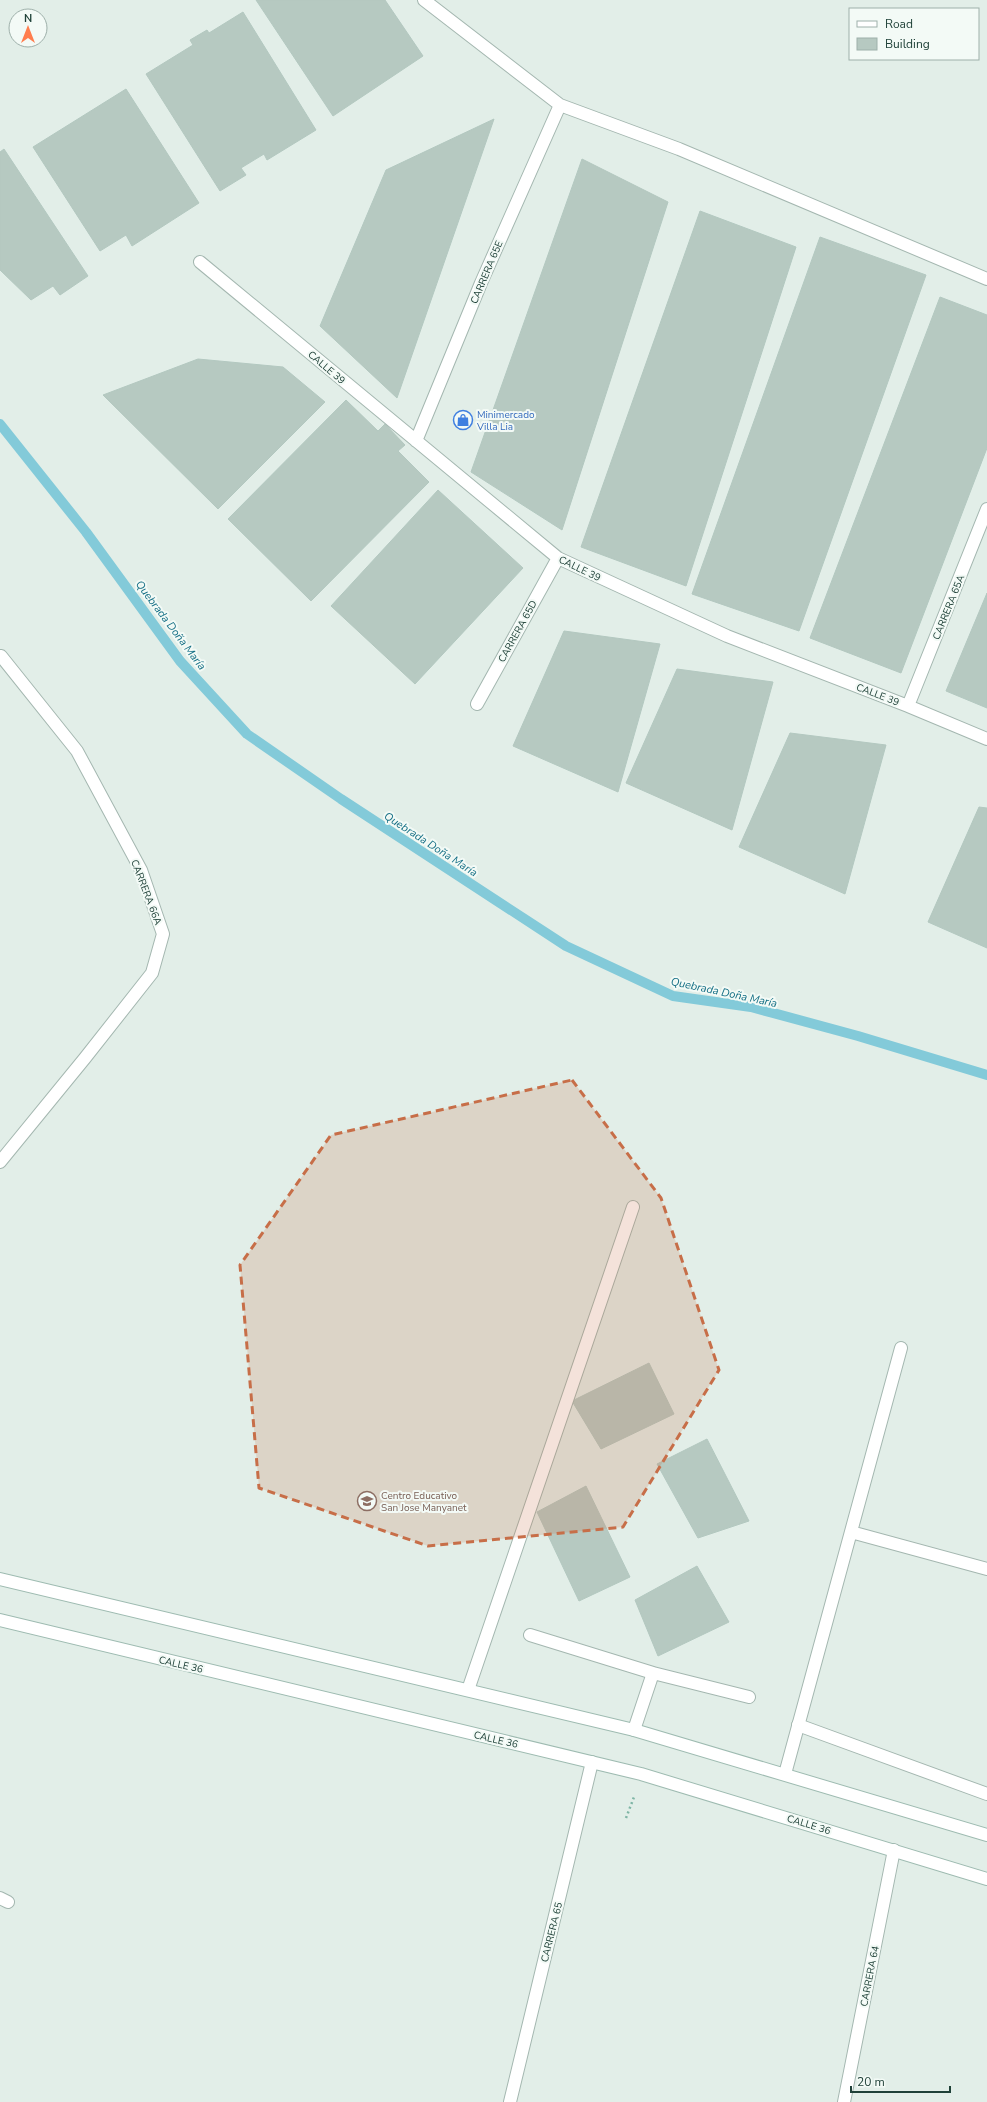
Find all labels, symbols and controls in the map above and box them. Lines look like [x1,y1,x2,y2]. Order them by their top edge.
north arrow [8,8,48,48]
legend [849,8,979,60]
text: N [24,11,32,26]
text: Road [885,16,913,32]
text: Building [885,36,930,52]
street label: CARRERA 65E [467,239,507,306]
street label: CALLE 39 [305,348,348,388]
place label: Minimercado Villa Lia [476,408,535,434]
shop icon: Minimercado Villa Lia [452,409,474,431]
street label: CALLE 39 [556,553,603,585]
street label: CARRERA 65A [930,572,969,642]
water label: Quebrada Doña María [132,577,209,673]
street label: CARRERA 65D [495,598,541,665]
street label: CALLE 39 [854,680,901,710]
water label: Quebrada Doña María [381,809,480,880]
street label: CARRERA 66A [127,858,165,928]
water label: Quebrada Doña María [669,974,779,1011]
place label: Centro Educativo San Jose Manyanet [381,1489,467,1515]
school or university icon: Centro Educativo San Jose Manyanet [356,1490,378,1512]
street label: CALLE 36 [157,1653,204,1677]
street label: CALLE 36 [472,1728,519,1752]
street label: CALLE 36 [785,1812,832,1838]
street label: CARRERA 65 [538,1901,566,1964]
street label: CARRERA 64 [857,1945,883,2008]
scale bar [851,2068,950,2094]
text: 20 m [857,2074,885,2090]

